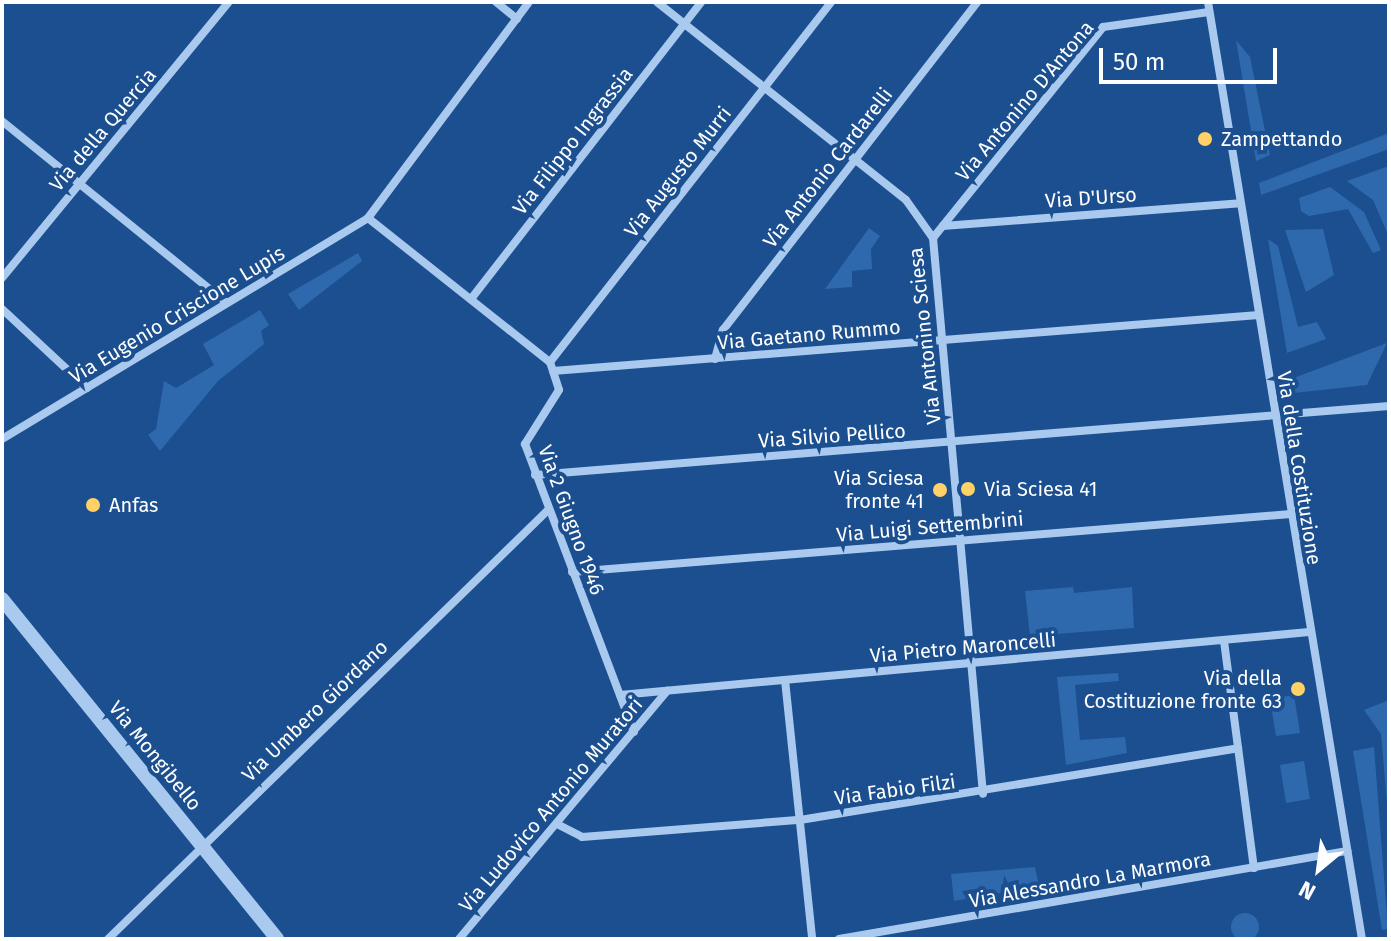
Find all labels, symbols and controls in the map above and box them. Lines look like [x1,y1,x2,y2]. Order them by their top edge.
street label: Via Antonino D'Antona [951,16,1099,186]
scale bar [1103,32,1281,82]
text: 50 m [1113,48,1165,76]
street label: Via Filippo Ingrassia [508,62,638,220]
street label: Via della Quercia [45,64,161,196]
street label: Via Antonio Cardarelli [758,83,898,253]
street label: Via Augusto Murri [619,102,737,242]
place label: Zampettando [1221,127,1342,151]
marker: Zampettando [1196,130,1214,148]
street label: Via D'Urso [1044,183,1138,213]
street label: Via Eugenio Criscione Lupis [65,241,289,389]
street label: Via Antonino Sciesa [904,246,946,426]
street label: Via Gaetano Rummo [716,315,902,355]
street label: Via della Costituzione [1272,369,1326,567]
street label: Via Silvio Pellico [757,419,907,453]
street label: Via 2 Giugno 1946 [533,442,609,598]
place label: Via Sciesa fronte 41 [834,466,924,513]
place label: Via Sciesa 41 [984,477,1097,501]
marker: Via Sciesa 41 [959,480,977,498]
marker: Via Sciesa fronte 41 [931,481,949,499]
place label: Anfas [109,493,158,517]
marker: Anfas [84,496,102,514]
street label: Via Luigi Settembrini [835,507,1025,547]
street label: Via Pietro Maroncelli [869,628,1057,668]
street label: Via Umbero Giordano [237,635,393,787]
place label: Via della Costituzione fronte 63 [1084,666,1282,713]
marker: Via della Costituzione fronte 63 [1289,680,1307,698]
street label: Via Ludovico Antonio Muratori [454,693,648,917]
street label: Via Mongibello [104,696,206,816]
street label: Via Fabio Filzi [833,770,957,810]
north arrow [1279,829,1359,909]
street label: Via Alessandro La Marmora [967,847,1213,913]
text: N [1294,875,1320,906]

